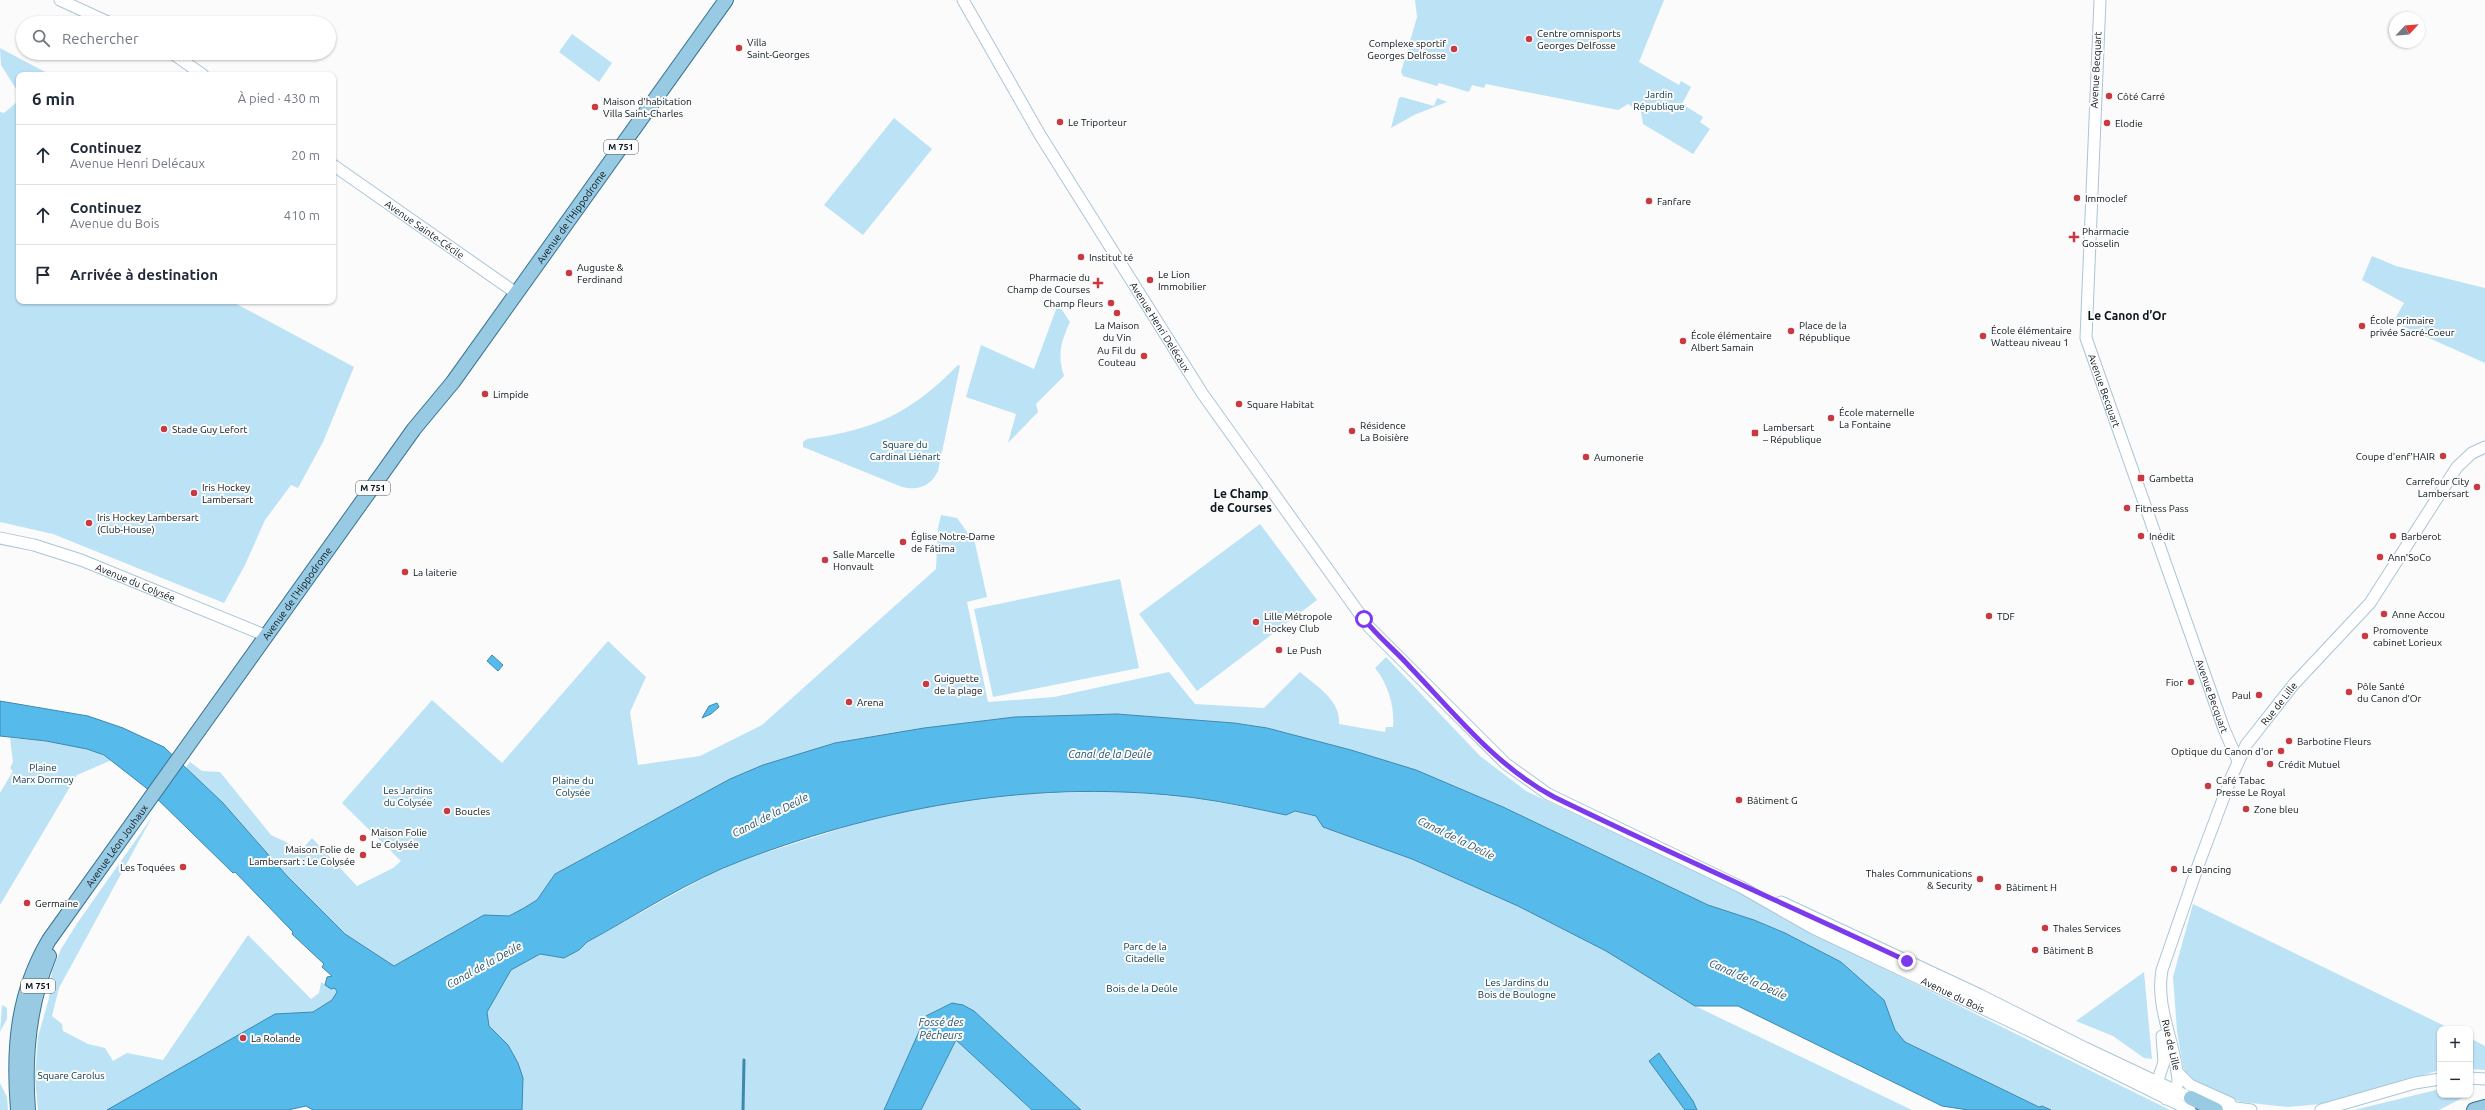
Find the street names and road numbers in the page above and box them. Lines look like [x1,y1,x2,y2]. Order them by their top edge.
street label: Avenue Becquart [2088,31,2104,109]
road number: M 751 [604,140,638,154]
street label: Avenue de l'Hippodrome [534,168,608,265]
street label: Avenue Sainte-Cécile [383,198,466,261]
street label: Avenue Henri Delécaux [1128,280,1193,374]
street label: Avenue Becquart [2087,352,2123,429]
road number: M 751 [356,481,390,495]
street label: Avenue de l'Hippodrome [260,545,334,642]
street label: Avenue du Colysée [94,561,177,603]
street label: Avenue Becquart [2194,658,2230,735]
street label: Rue de Lille [2258,680,2299,727]
street label: Avenue Léon Jouhaux [83,802,150,889]
street label: Avenue du Bois [1920,975,1987,1014]
road number: M 751 [21,979,55,993]
street label: Rue de Lille [2160,1019,2182,1071]

